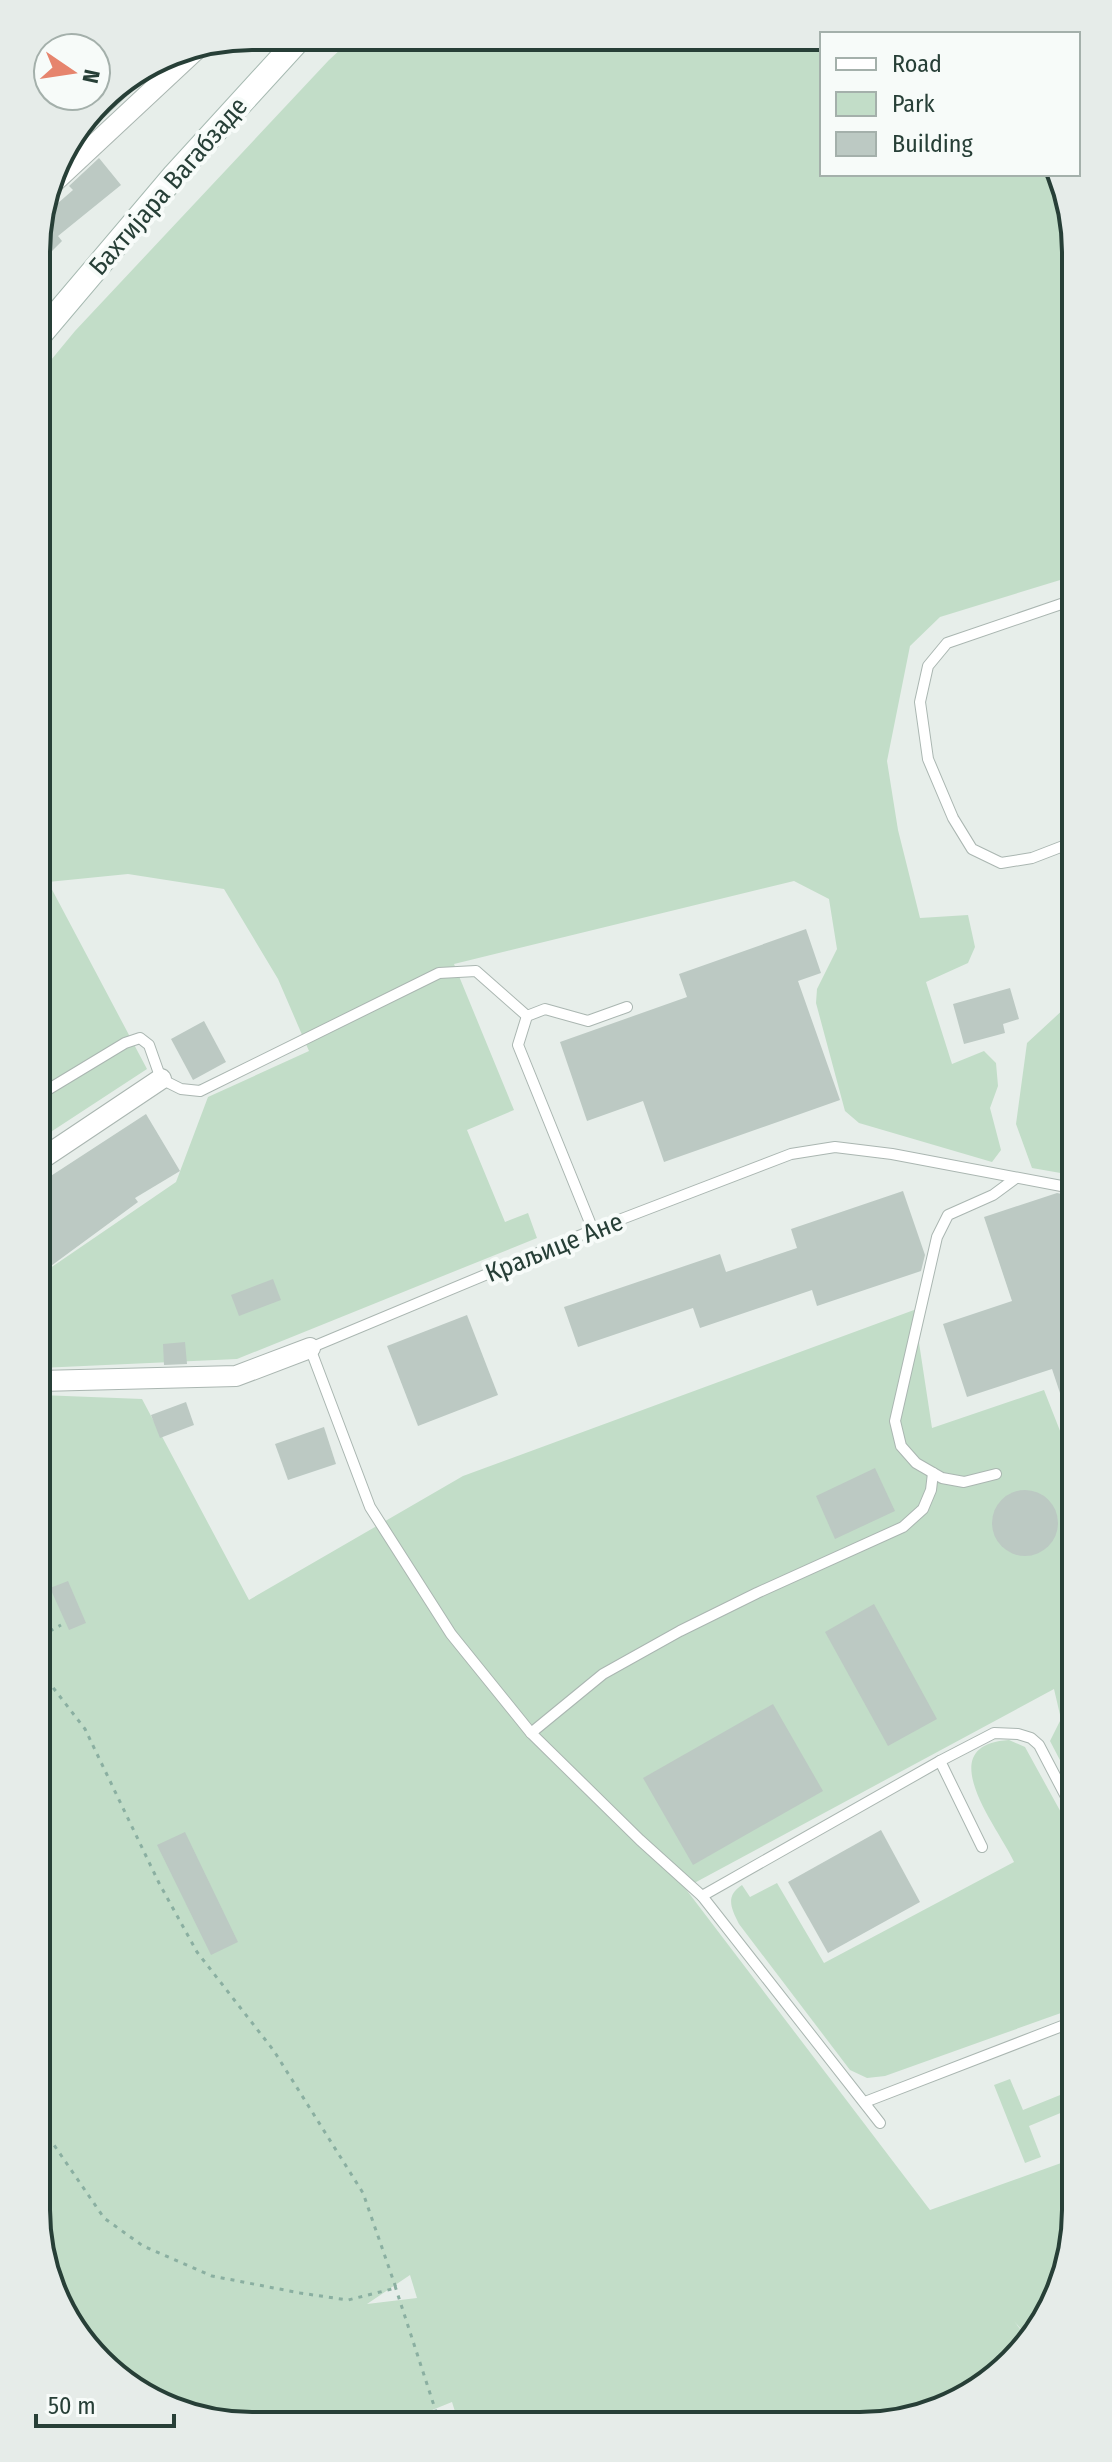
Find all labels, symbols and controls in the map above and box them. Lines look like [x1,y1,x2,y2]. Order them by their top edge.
north arrow [32,32,112,112]
legend [820,32,1080,176]
text: Road [892,50,942,78]
text: N [76,67,106,86]
text: Park [892,90,935,118]
street label: Бахтијара Вагабзаде [83,91,254,282]
text: Building [892,130,974,158]
street label: Краљице Ане [481,1206,627,1289]
scale bar [36,2378,174,2428]
text: 50 m [48,2392,96,2420]

